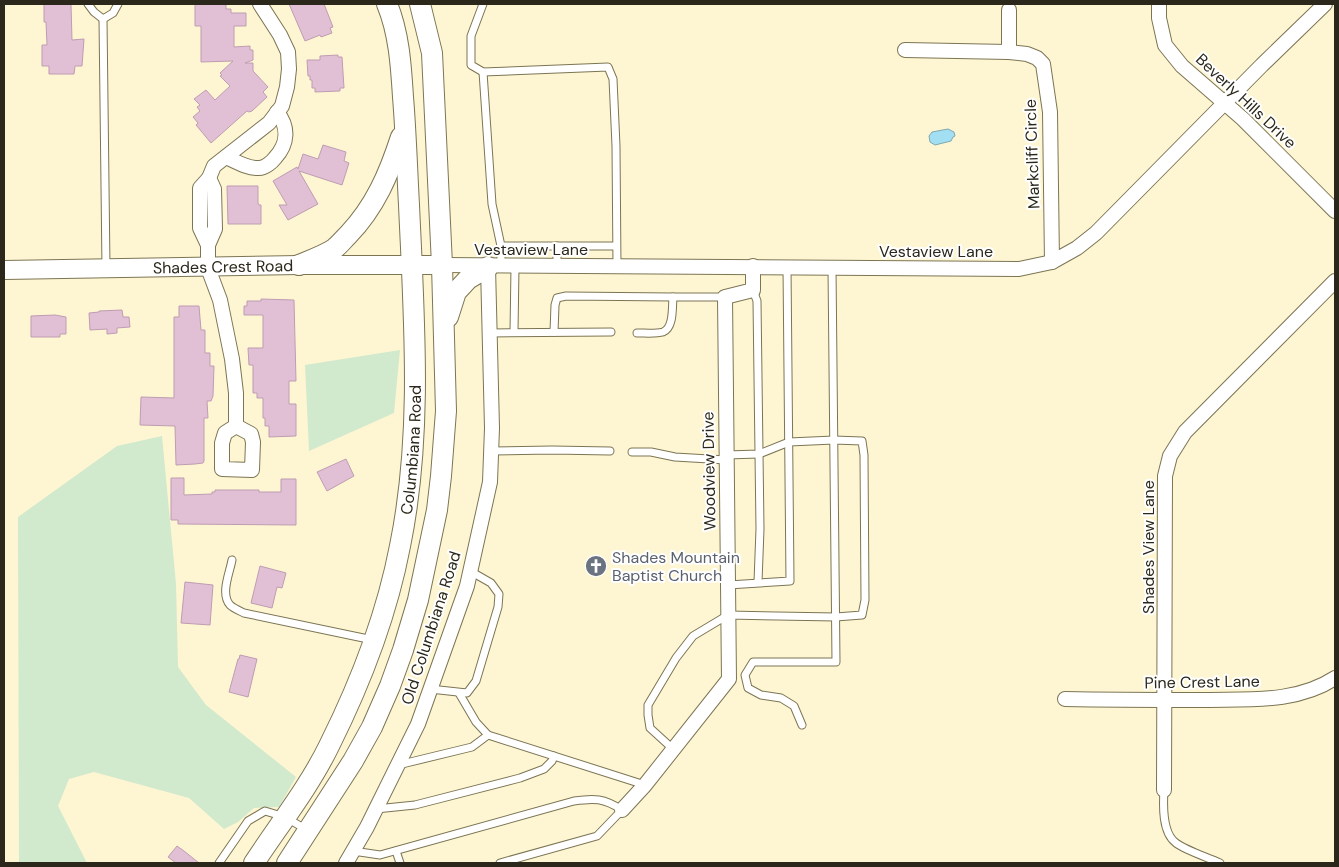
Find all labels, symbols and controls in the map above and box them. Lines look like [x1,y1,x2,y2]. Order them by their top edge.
street label: Beverly Hills Drive [1191,49,1301,153]
street label: Markcliff Circle [1020,99,1044,209]
street label: Vestaview Lane [474,239,588,260]
street label: Vestaview Lane [879,241,993,262]
street label: Shades Crest Road [153,255,293,278]
street label: Columbiana Road [395,385,425,516]
street label: Woodview Drive [697,411,721,531]
street label: Shades View Lane [1138,480,1159,614]
place label: Shades Mountain Baptist Church [612,547,740,586]
street label: Old Columbiana Road [396,549,466,707]
church icon: Shades Mountain Baptist Church [584,554,608,578]
street label: Pine Crest Lane [1144,670,1260,694]

